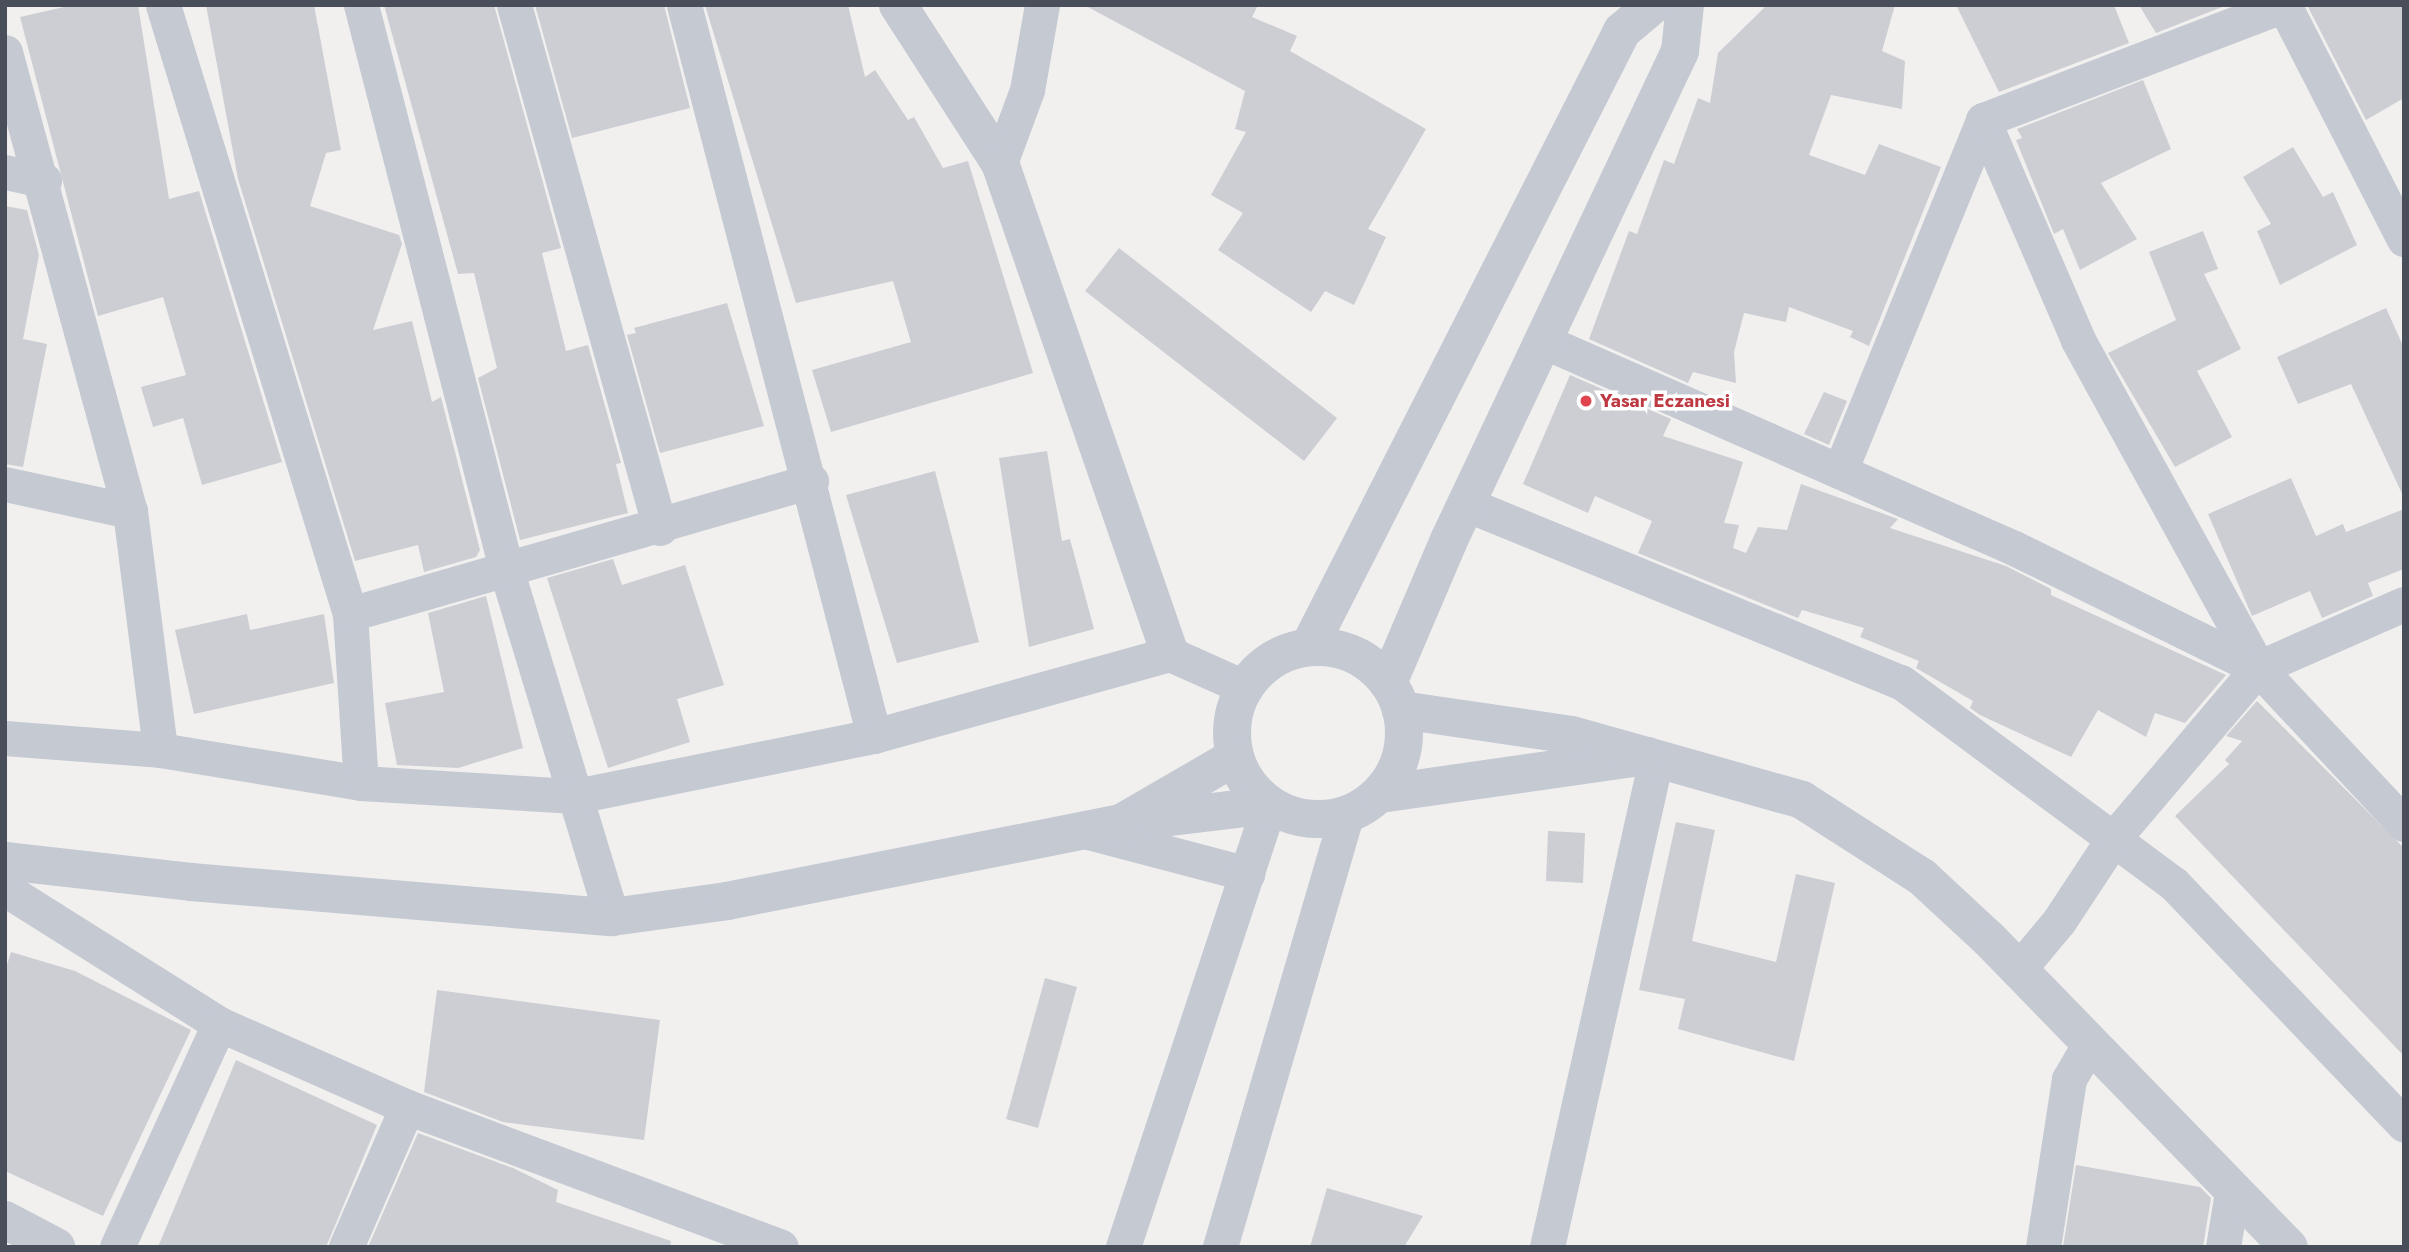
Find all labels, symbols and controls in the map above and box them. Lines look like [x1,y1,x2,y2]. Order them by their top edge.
place label: Yasar Eczanesi [1600,390,1730,412]
marker: Yasar Eczanesi [1578,393,1594,409]

